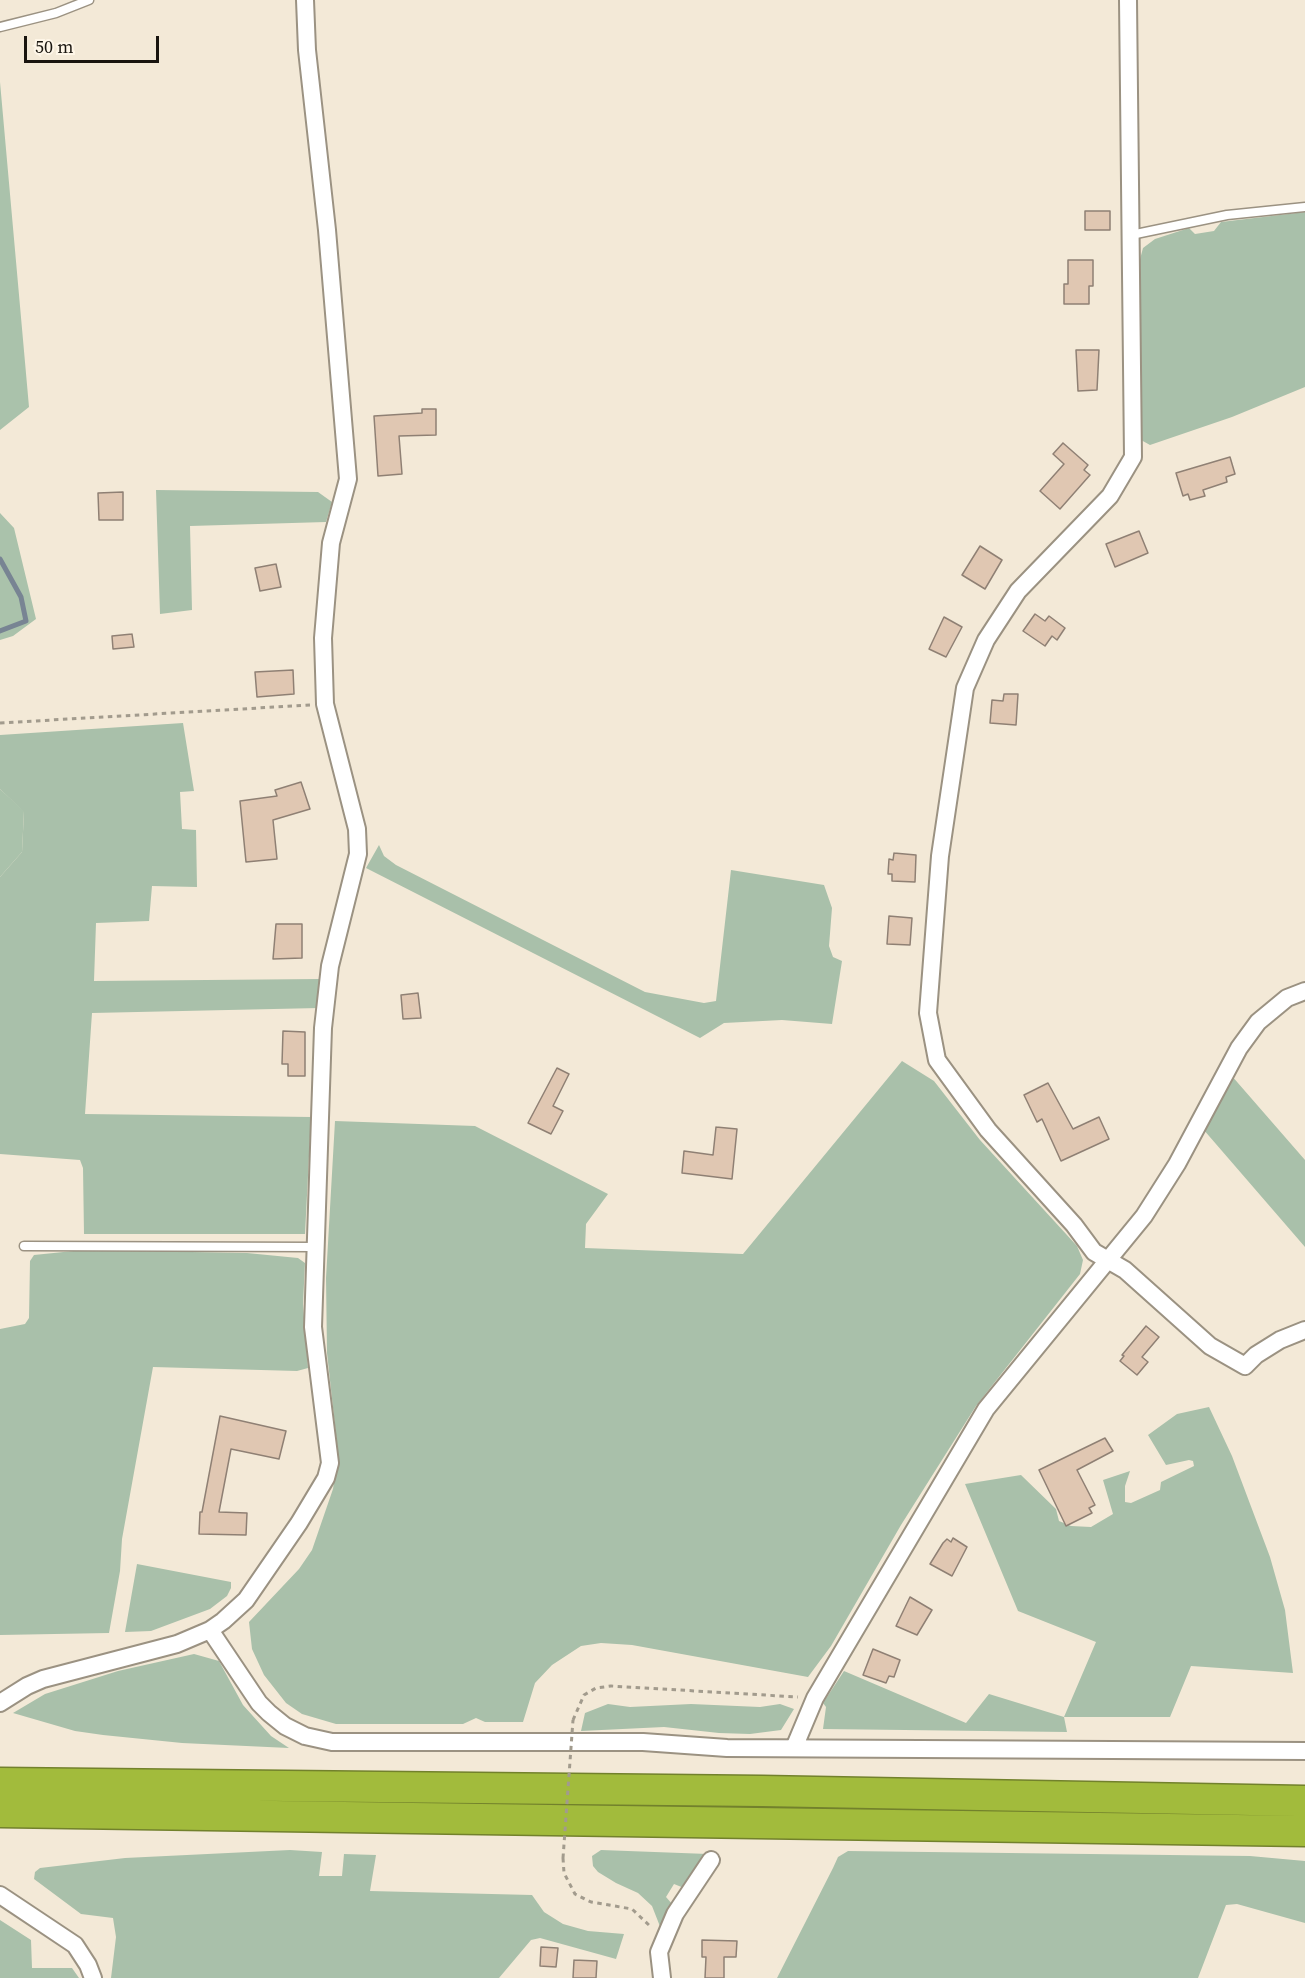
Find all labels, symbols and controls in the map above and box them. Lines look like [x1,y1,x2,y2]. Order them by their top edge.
scale bar [27,24,162,62]
text: 50 m [35,34,73,59]

